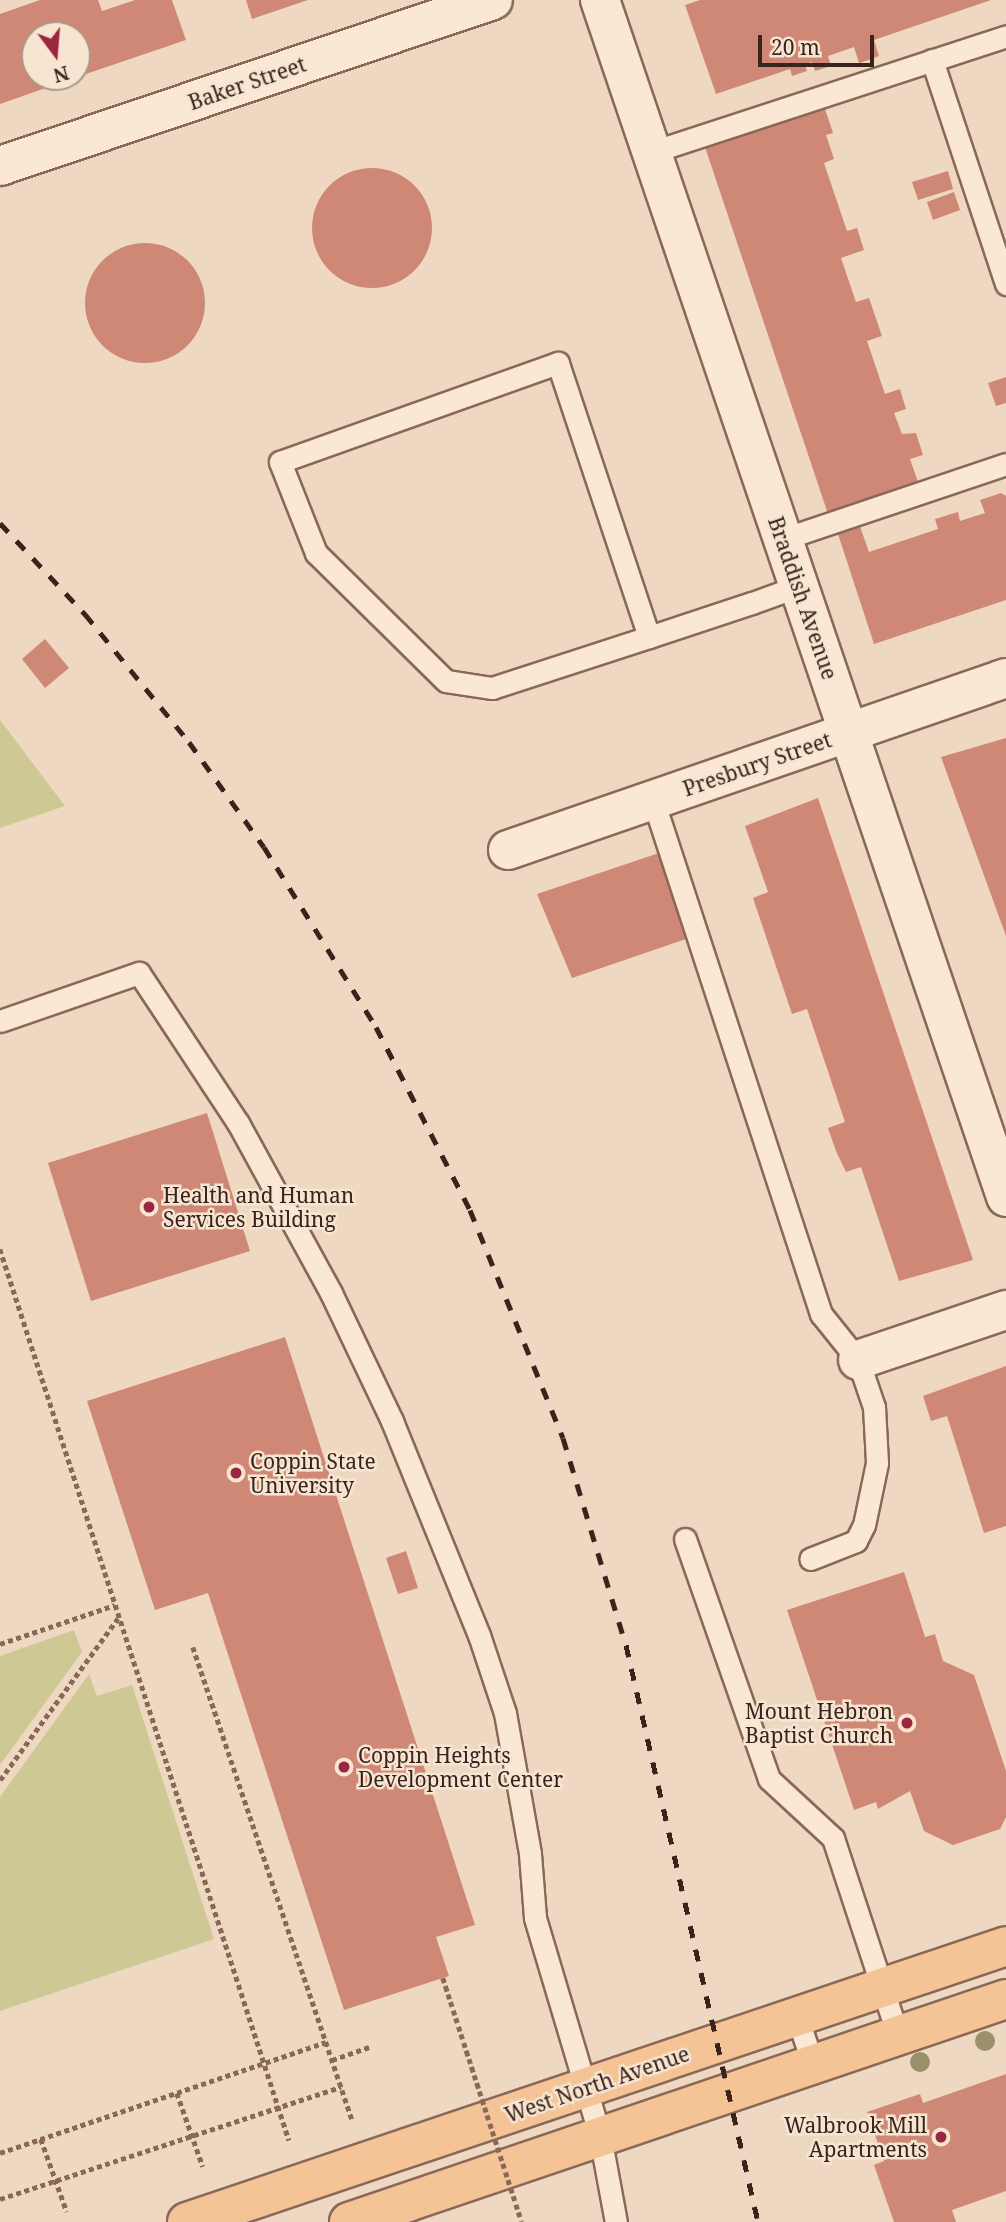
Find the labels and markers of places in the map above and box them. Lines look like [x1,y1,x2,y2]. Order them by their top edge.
place label: Health and Human Services Building [163,1182,354,1232]
marker: Health and Human Services Building [141,1199,157,1215]
place label: Coppin State University [250,1448,376,1498]
marker: Coppin State University [228,1465,244,1481]
place label: Mount Hebron Baptist Church [745,1698,893,1748]
marker: Mount Hebron Baptist Church [899,1715,915,1731]
place label: Coppin Heights Development Center [358,1742,563,1792]
marker: Coppin Heights Development Center [336,1759,352,1775]
place label: Walbrook Mill Apartments [784,2112,927,2162]
marker: Walbrook Mill Apartments [933,2129,949,2145]

